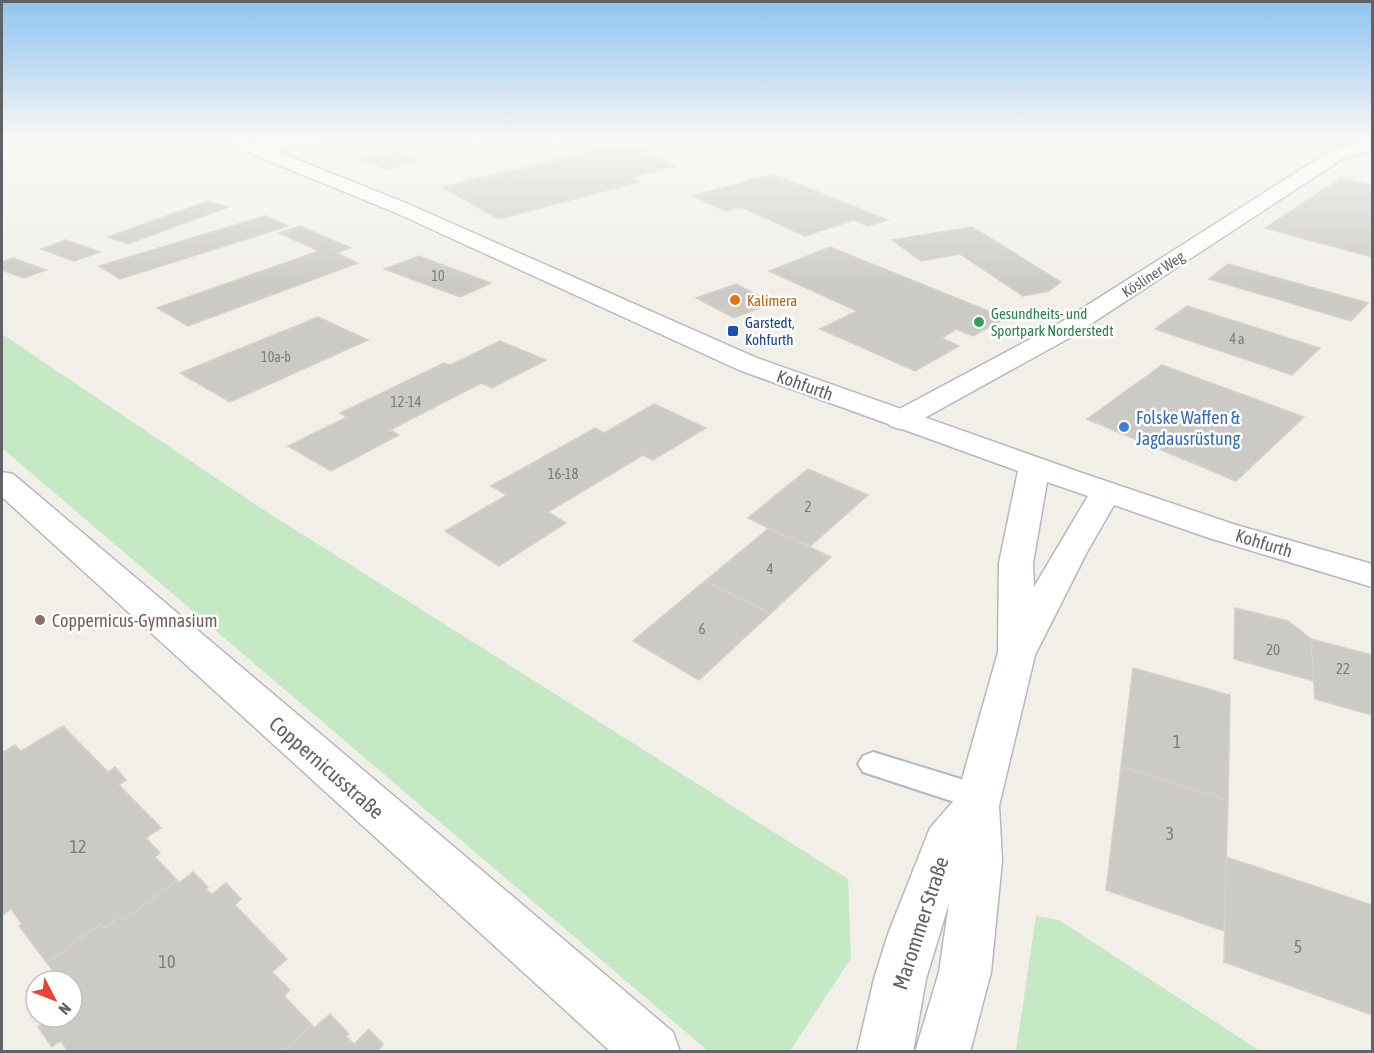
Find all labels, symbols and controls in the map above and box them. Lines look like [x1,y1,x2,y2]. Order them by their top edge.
street label: Kösliner Weg [1119,247,1188,300]
house number: 10 [431,268,445,284]
place label: Kalimera [747,292,797,309]
marker: Kalimera [728,293,742,307]
place label: Gesundheits- und Sportpark Norderstedt [991,305,1114,339]
place label: Garstedt, Kohfurth [745,314,795,348]
marker: Gesundheits- und Sportpark Norderstedt [972,315,986,329]
marker: Garstedt, Kohfurth [726,324,740,338]
house number: 4 a [1229,331,1245,347]
house number: 10a-b [261,349,291,365]
street label: Kohfurth [774,365,836,405]
house number: 12-14 [390,393,422,410]
place label: Folske Waffen & Jagdausrüstung [1136,407,1241,449]
marker: Folske Waffen & Jagdausrüstung [1117,420,1131,434]
house number: 16-18 [547,465,579,482]
house number: 2 [804,498,812,515]
street label: Kohfurth [1233,524,1295,562]
house number: 4 [766,560,774,577]
place label: Coppernicus-Gymnasium [52,610,217,631]
marker: Coppernicus-Gymnasium [33,613,47,627]
house number: 6 [698,620,706,637]
house number: 20 [1266,641,1280,658]
house number: 22 [1336,660,1350,677]
street label: Coppernicusstraße [265,711,389,823]
house number: 1 [1173,731,1181,752]
house number: 3 [1166,823,1174,844]
house number: 12 [70,836,86,857]
street label: Marommer Straße [887,853,953,993]
house number: 5 [1294,936,1302,957]
house number: 10 [159,951,175,972]
north arrow [24,969,84,1029]
text: N [55,1000,75,1019]

